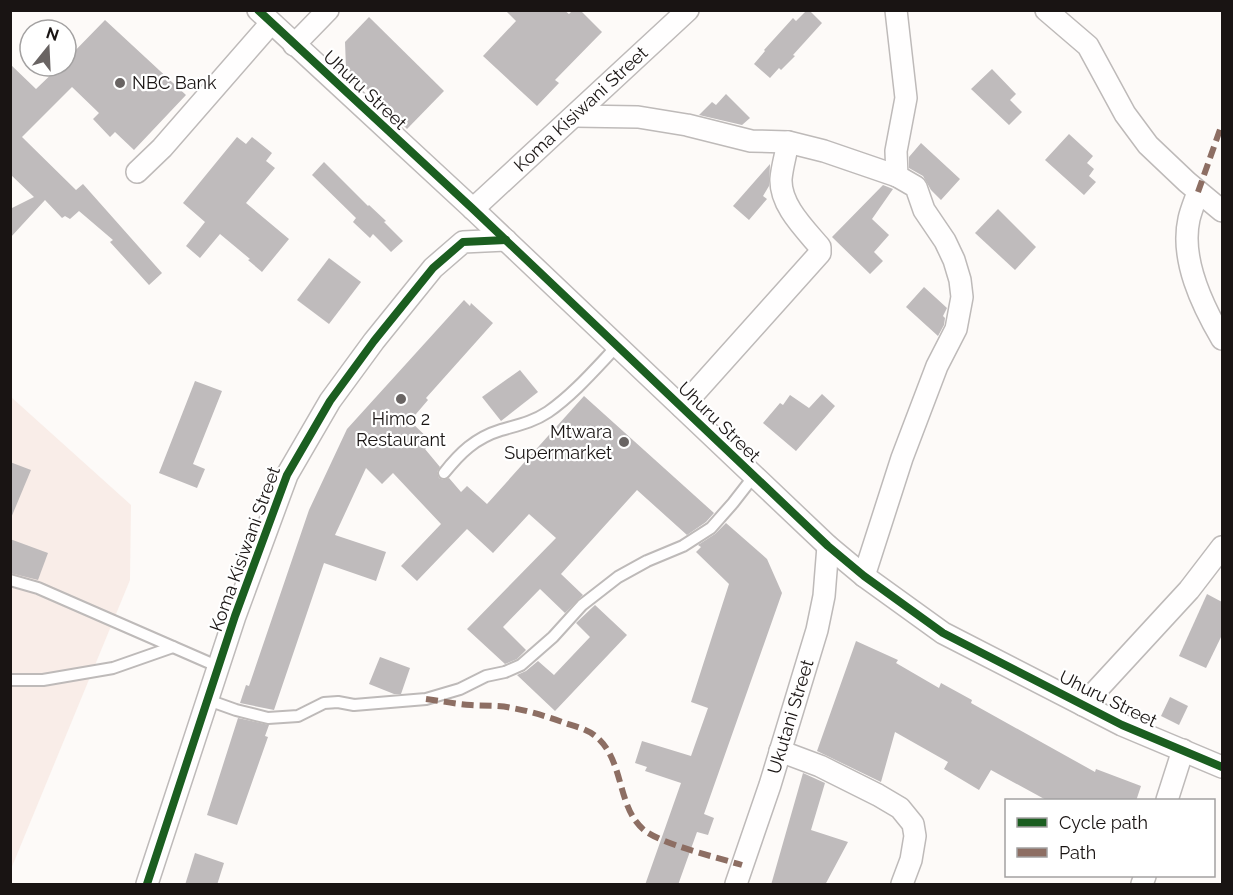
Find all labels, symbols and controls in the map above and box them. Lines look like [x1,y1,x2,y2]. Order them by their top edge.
north arrow [18,18,78,78]
text: N [44,23,61,45]
street label: Koma Kisiwani Street [510,42,652,176]
street label: Uhuru Street [319,46,411,134]
place label: NBC Bank [132,72,217,93]
marker: NBC Bank [113,76,127,90]
street label: Uhuru Street [674,377,765,466]
marker: Himo 2 Restaurant [394,392,408,406]
place label: Himo 2 Restaurant [356,408,446,450]
place label: Mtwara Supermarket [504,421,612,463]
marker: Mtwara Supermarket [617,435,631,449]
street label: Koma Kisiwani Street [205,464,284,634]
street label: Ukutani Street [763,657,817,776]
street label: Uhuru Street [1056,666,1161,731]
legend [1005,799,1215,877]
text: Cycle path [1059,812,1148,833]
text: Path [1059,842,1096,863]

